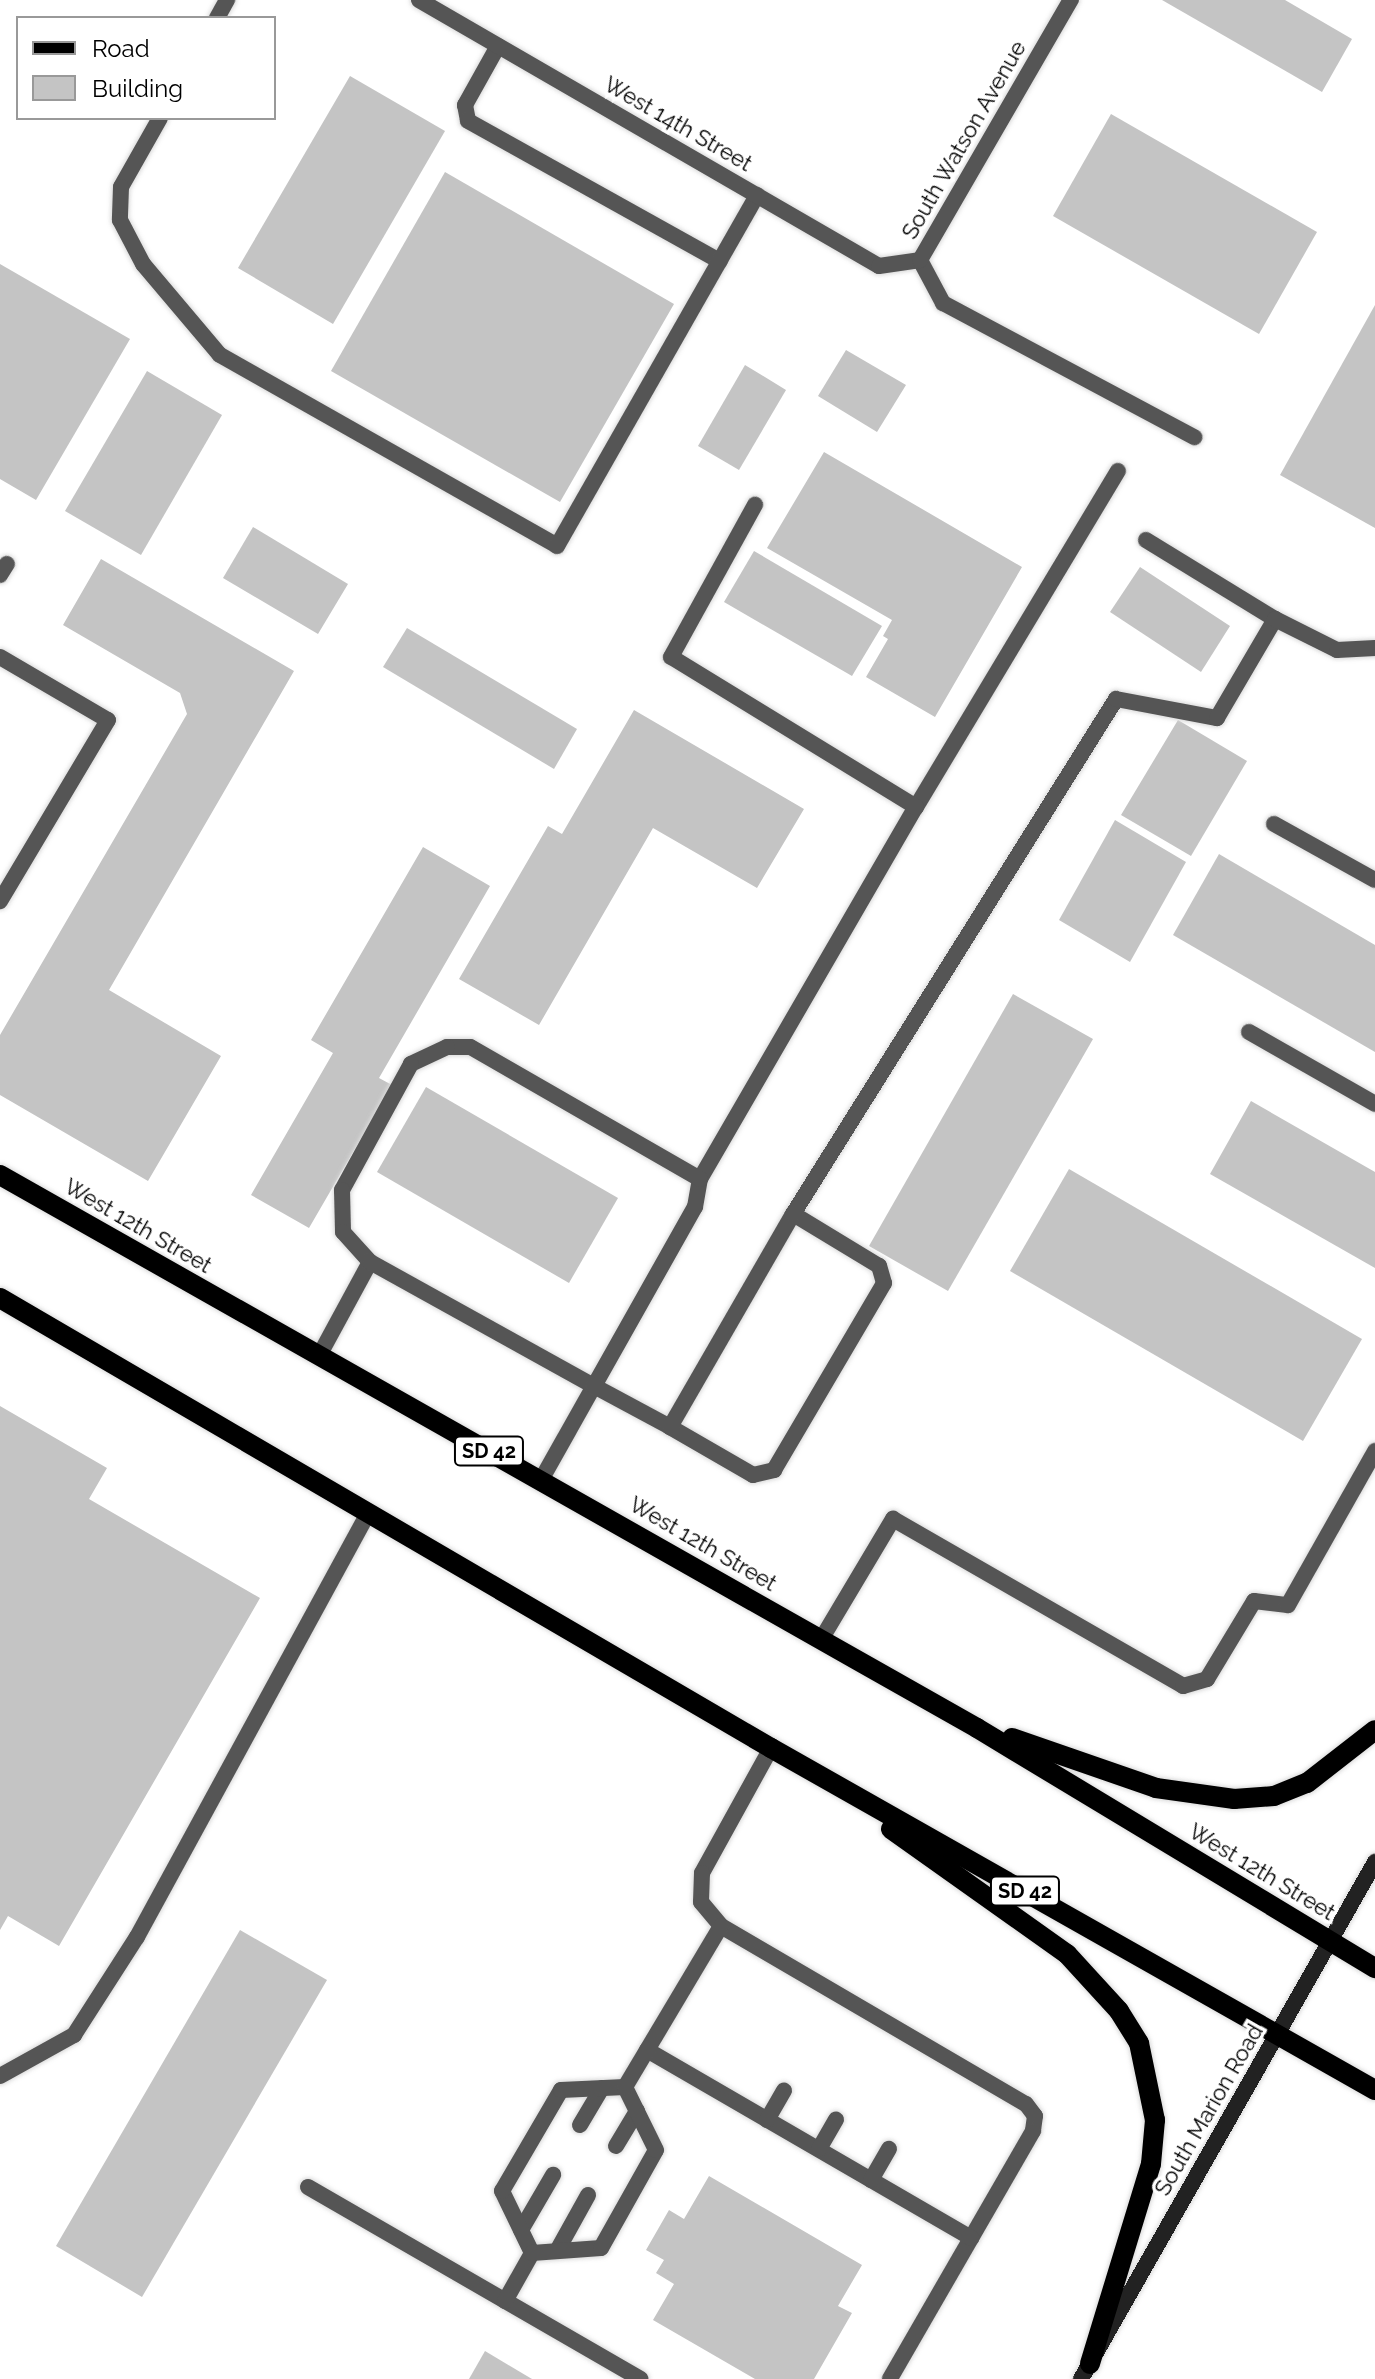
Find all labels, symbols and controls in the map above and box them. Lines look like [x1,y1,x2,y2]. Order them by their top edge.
legend [16,16,276,120]
text: Road [92,34,150,63]
street label: South Watson Avenue [896,36,1032,244]
street label: West 14th Street [599,71,757,177]
text: Building [92,74,183,103]
street label: West 12th Street [60,1173,216,1279]
road number: SD 42 [453,1435,525,1467]
street label: West 12th Street [625,1491,781,1597]
street label: West 12th Street [1184,1818,1340,1926]
road number: SD 42 [989,1875,1061,1907]
street label: South Marion Road [1149,2020,1269,2200]

